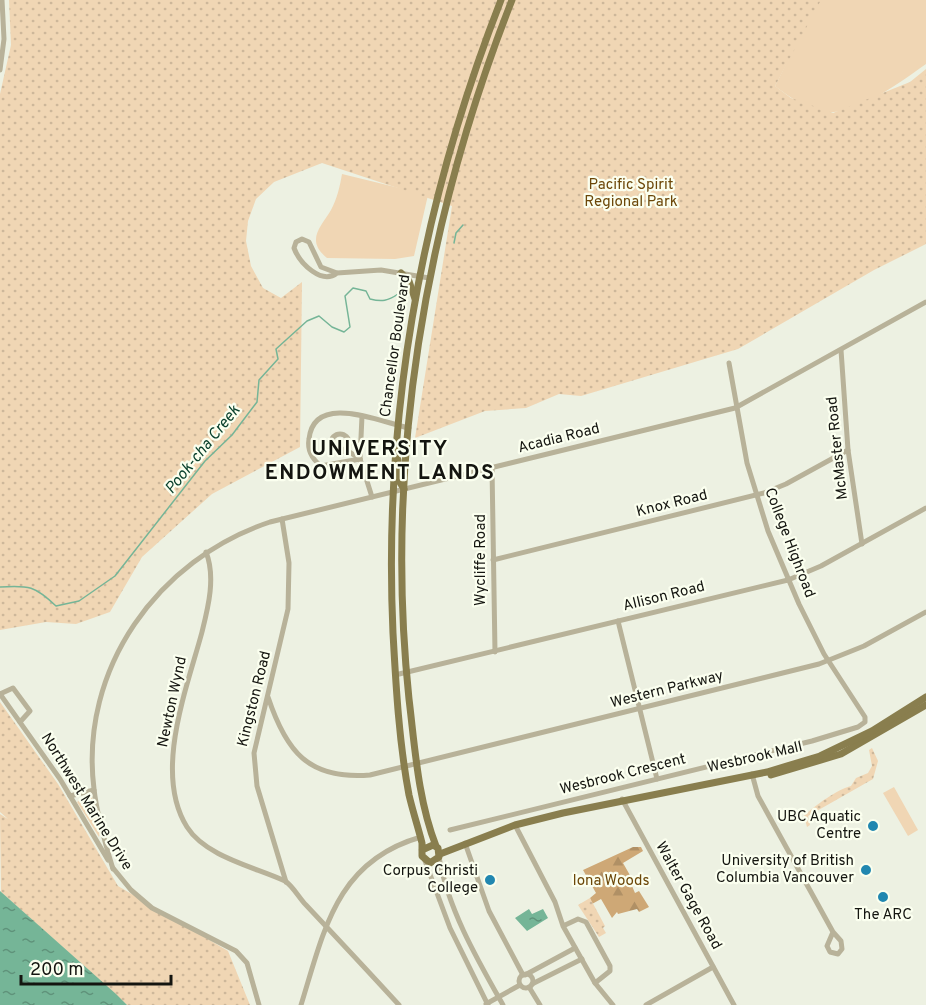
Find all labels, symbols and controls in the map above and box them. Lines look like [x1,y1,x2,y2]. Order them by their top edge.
park label: Pacific Spirit Regional Park [584,176,678,212]
street label: Chancellor Boulevard [377,273,415,419]
street label: McMaster Road [823,395,853,501]
water label: Pook-cha Creek [161,401,246,499]
street label: Acadia Road [516,420,602,458]
district label: UNIVERSITY ENDOWMENT LANDS [265,436,495,487]
street label: College Highroad [759,485,819,601]
street label: Knox Road [634,486,710,522]
street label: Wycliffe Road [472,514,491,606]
street label: Allison Road [621,578,707,616]
street label: Kingston Road [234,649,276,749]
street label: Newton Wynd [154,655,192,749]
street label: Western Parkway [609,667,725,713]
street label: Northwest Marine Drive [36,730,136,874]
street label: Wesbrook Mall [706,738,804,778]
street label: Wesbrook Crescent [558,750,688,800]
place label: UBC Aquatic Centre [777,808,861,844]
marker: UBC Aquatic Centre [866,819,880,833]
street label: Walter Gage Road [651,839,725,953]
place label: University of British Columbia Vancouver [716,852,854,888]
place label: Corpus Christi College [383,862,478,898]
marker: University of British Columbia Vancouver [859,863,873,877]
park label: Iona Woods [572,872,650,891]
marker: Corpus Christi College [483,873,497,887]
marker: The ARC [876,890,890,904]
place label: The ARC [854,906,912,925]
scale bar [21,948,171,986]
text: 200 m [30,959,83,982]

